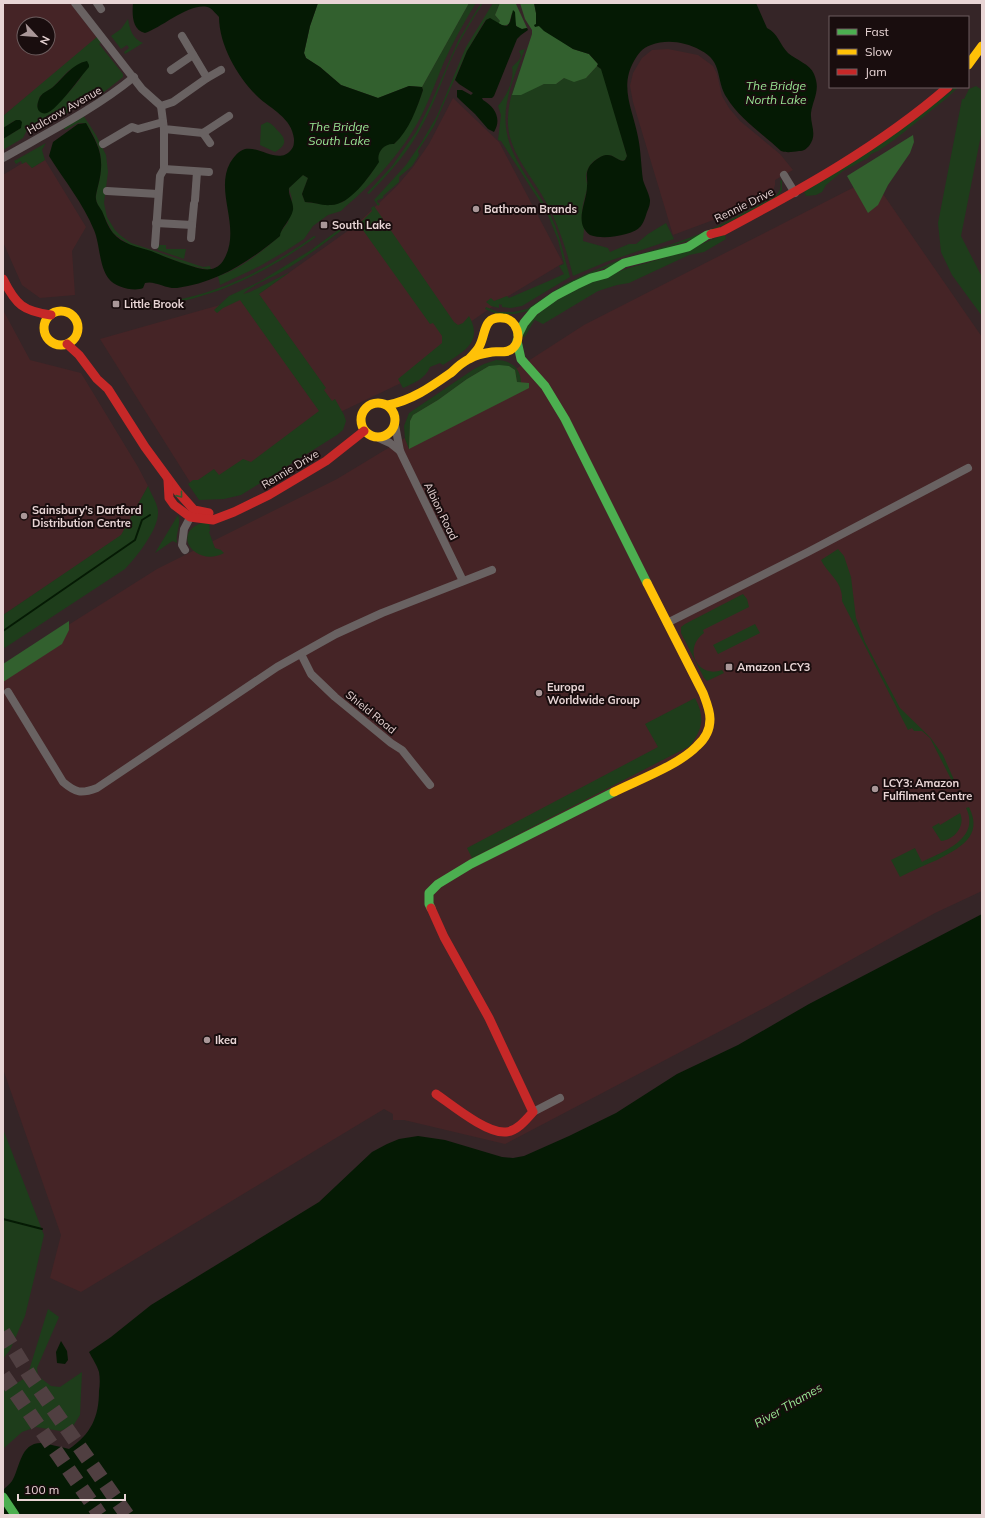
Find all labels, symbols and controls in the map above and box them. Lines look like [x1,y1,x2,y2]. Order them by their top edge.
north arrow [16,16,56,56]
legend [829,16,969,88]
text: Fast [865,24,889,39]
text: N [37,34,53,47]
text: Slow [865,44,893,59]
text: Jam [865,64,887,79]
water label: The Bridge North Lake [745,78,807,107]
street label: Halcrow Avenue [24,83,104,137]
water label: The Bridge South Lake [308,119,370,148]
street label: Rennie Drive [712,185,776,225]
place label: Bathroom Brands [484,202,578,216]
marker: Bathroom Brands [471,204,481,214]
place label: South Lake [332,218,391,232]
marker: South Lake [319,220,329,230]
place label: Little Brook [124,297,185,311]
marker: Little Brook [111,299,121,309]
street label: Rennie Drive [259,446,321,492]
street label: Albion Road [421,480,461,542]
one-way arrow [176,491,183,498]
place label: Sainsbury's Dartford Distribution Centre [32,503,142,530]
marker: Sainsbury's Dartford Distribution Centre [19,511,29,521]
place label: Amazon LCY3 [737,660,811,674]
marker: Amazon LCY3 [724,662,734,672]
place label: Europa Worldwide Group [547,680,640,707]
street label: Shield Road [343,687,399,737]
marker: Europa Worldwide Group [534,688,544,698]
place label: LCY3: Amazon Fulfilment Centre [883,776,972,803]
marker: LCY3: Amazon Fulfilment Centre [870,784,880,794]
place label: Ikea [215,1033,237,1047]
marker: Ikea [202,1035,212,1045]
water label: River Thames [751,1379,825,1430]
scale bar [18,1476,125,1502]
text: 100 m [24,1482,59,1497]

